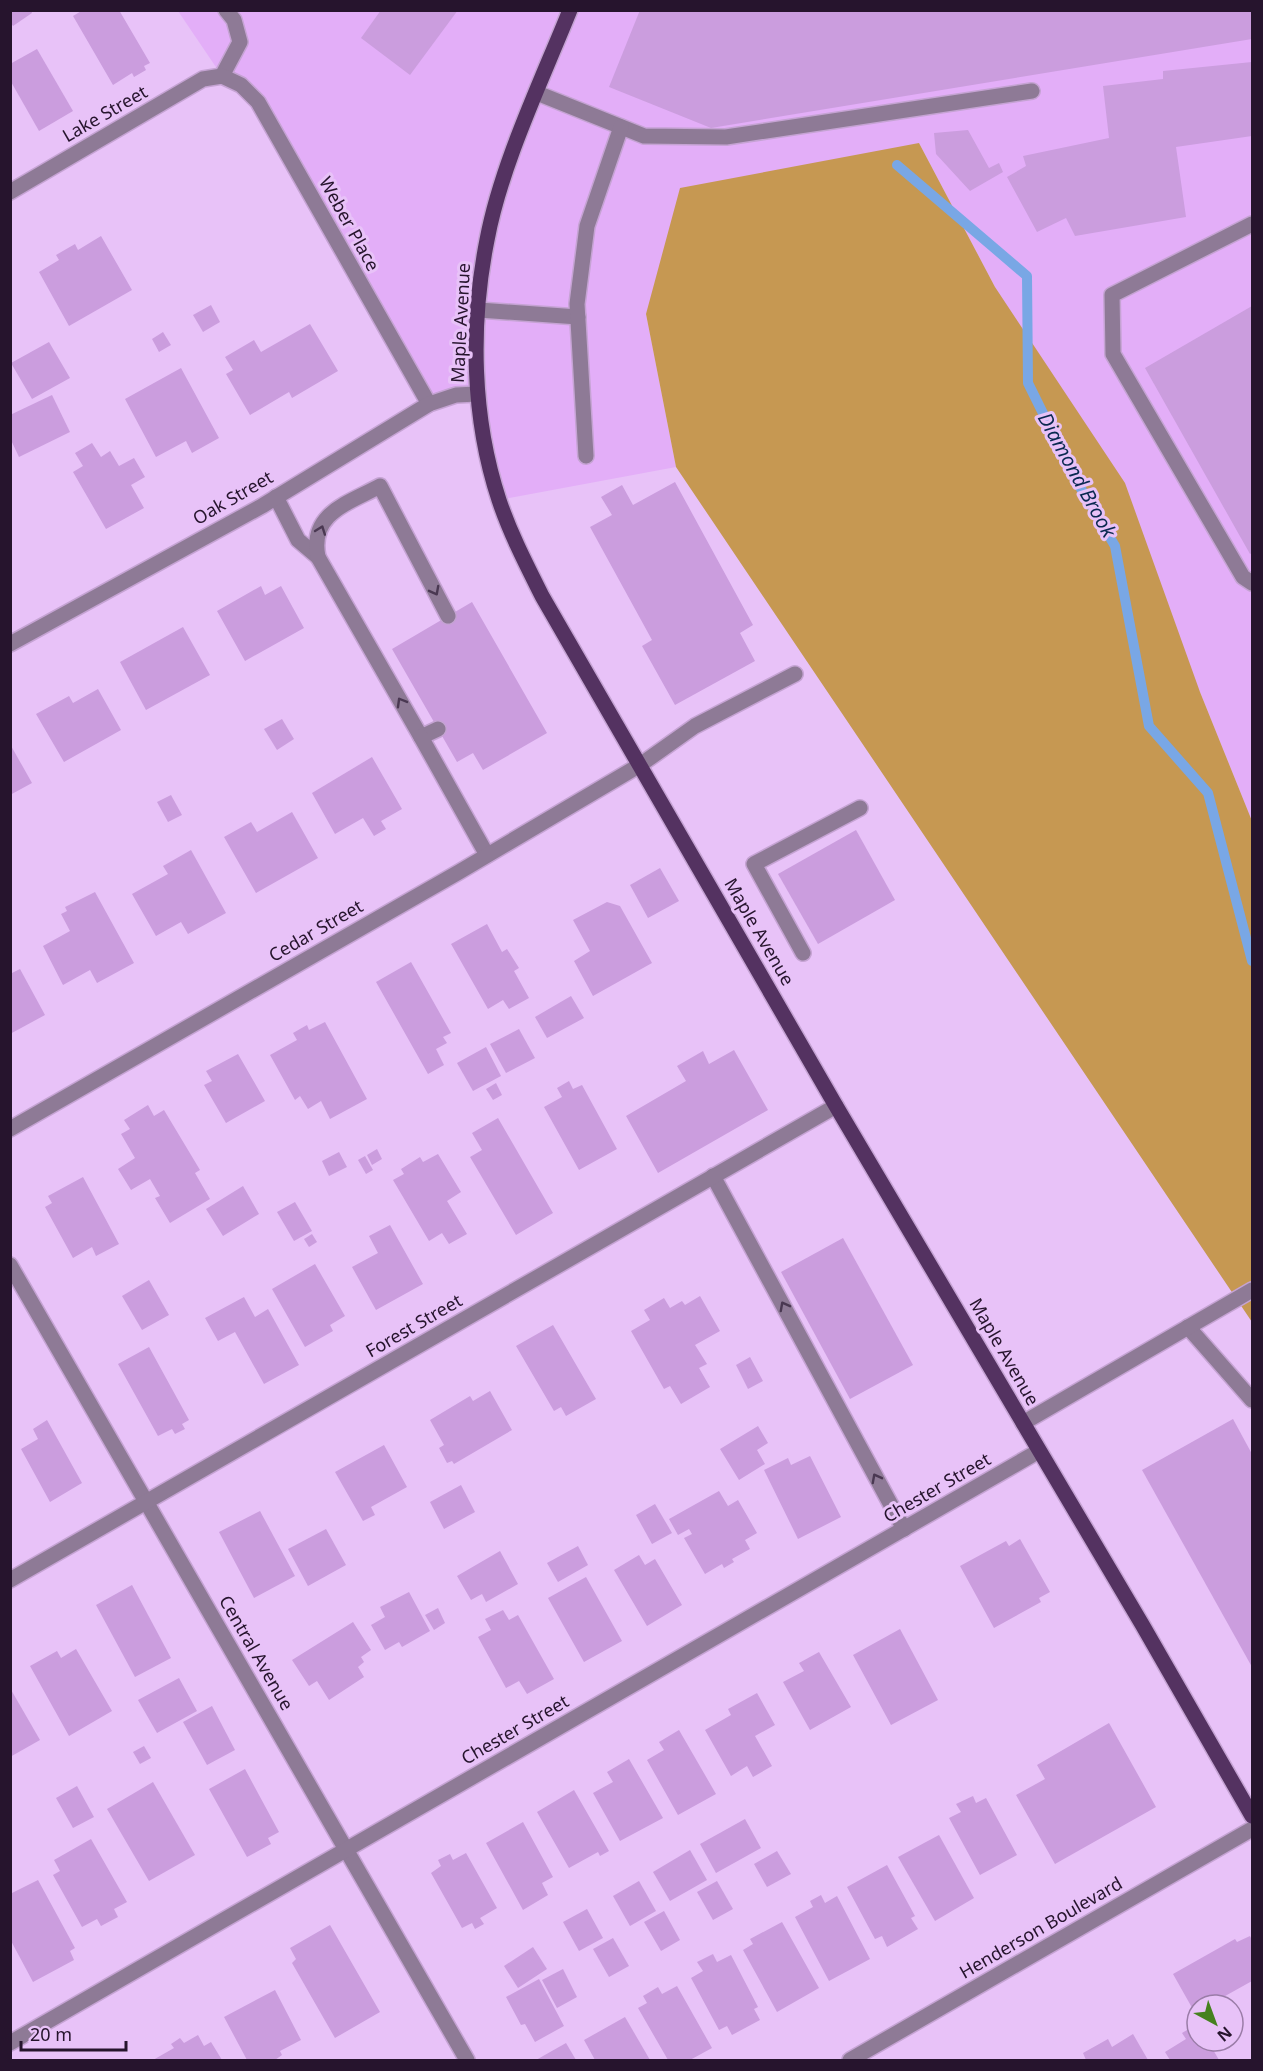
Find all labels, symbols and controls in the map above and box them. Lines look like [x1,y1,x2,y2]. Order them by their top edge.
street label: Lake Street [58,79,152,147]
street label: Weber Place [314,172,386,275]
street label: Maple Avenue [445,262,475,384]
water label: Diamond Brook [1032,407,1123,543]
street label: Oak Street [188,464,277,530]
one-way arrow [313,525,326,536]
one-way arrow [428,585,440,596]
one-way arrow [397,698,408,708]
street label: Maple Avenue [719,873,800,990]
street label: Cedar Street [264,893,367,967]
street label: Forest Street [361,1288,466,1362]
street label: Maple Avenue [964,1293,1045,1410]
one-way arrow [780,1302,791,1312]
street label: Chester Street [878,1446,995,1528]
one-way arrow [872,1473,883,1484]
street label: Central Avenue [214,1591,299,1714]
street label: Chester Street [456,1688,573,1770]
street label: Henderson Boulevard [955,1871,1126,1984]
north arrow [1185,1993,1245,2053]
scale bar [21,2014,126,2052]
text: 20 m [30,2022,72,2046]
text: N [1213,2022,1237,2047]

